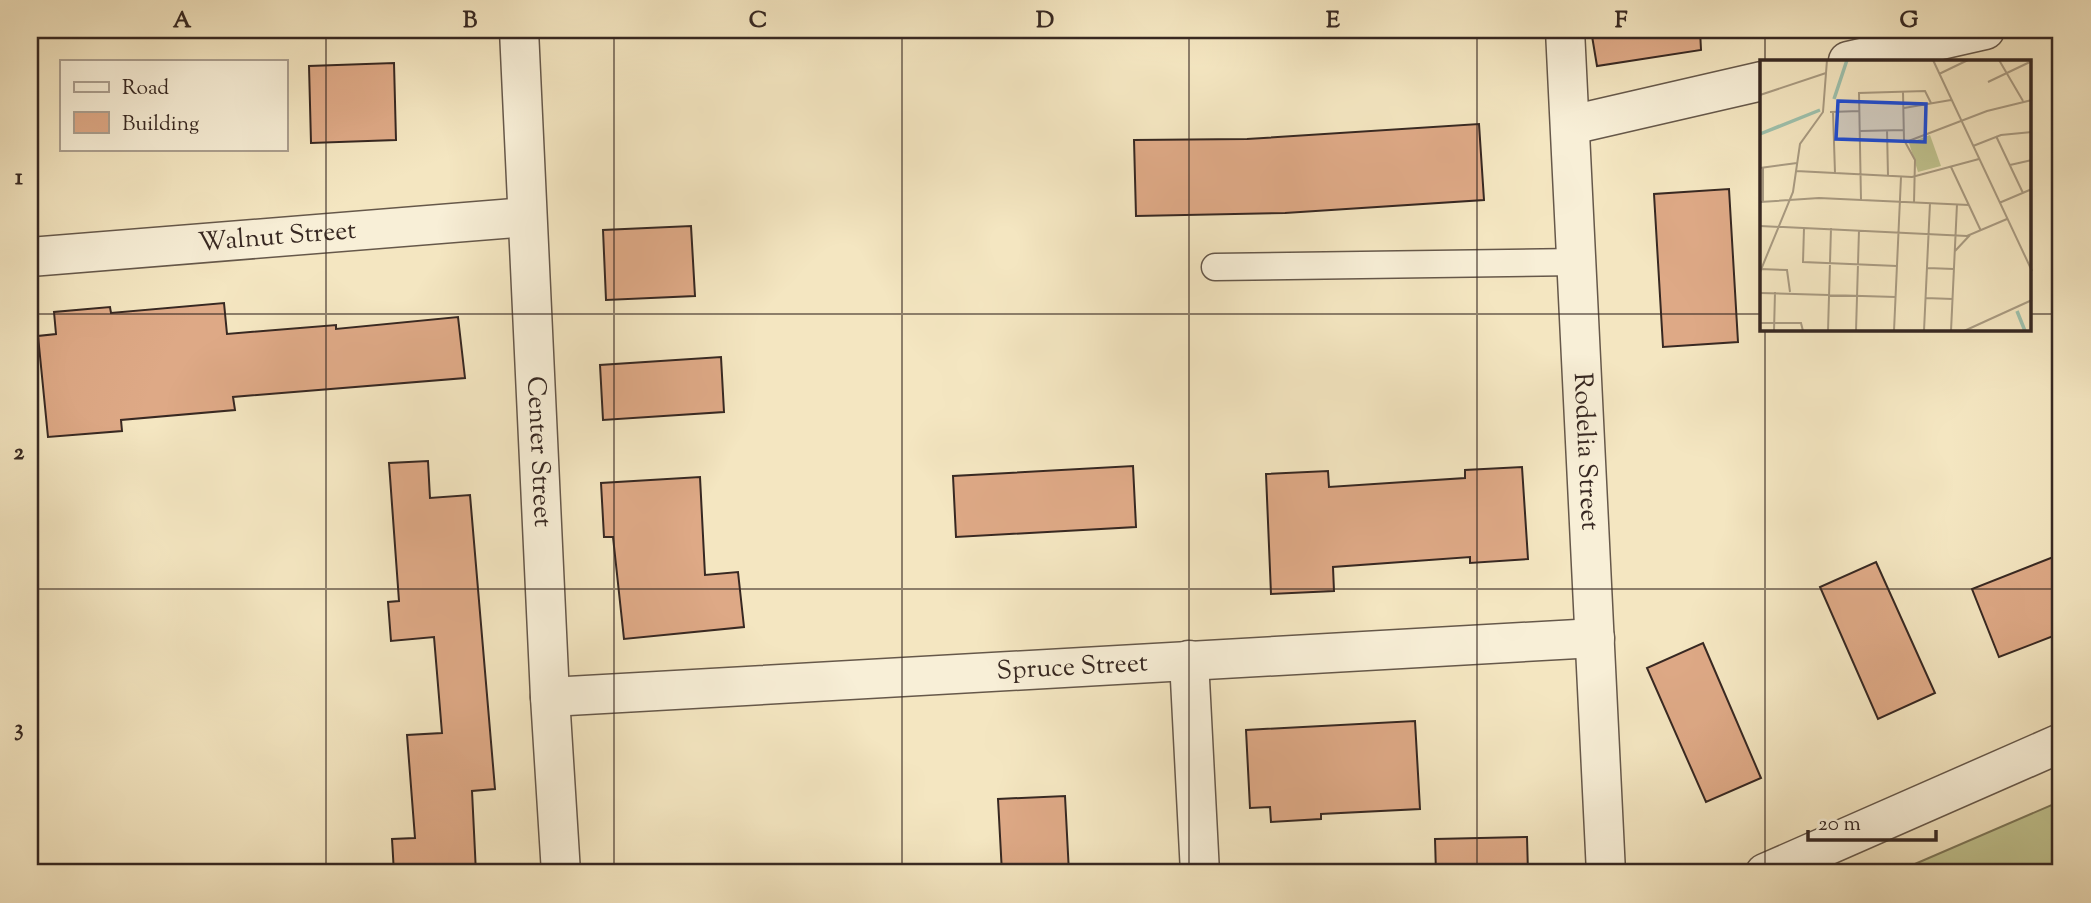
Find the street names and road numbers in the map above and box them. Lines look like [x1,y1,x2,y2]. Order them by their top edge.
street label: Walnut Street [197,212,358,262]
street label: Rodelia Street [1563,372,1608,531]
street label: Center Street [517,375,561,528]
street label: Spruce Street [996,645,1149,690]

